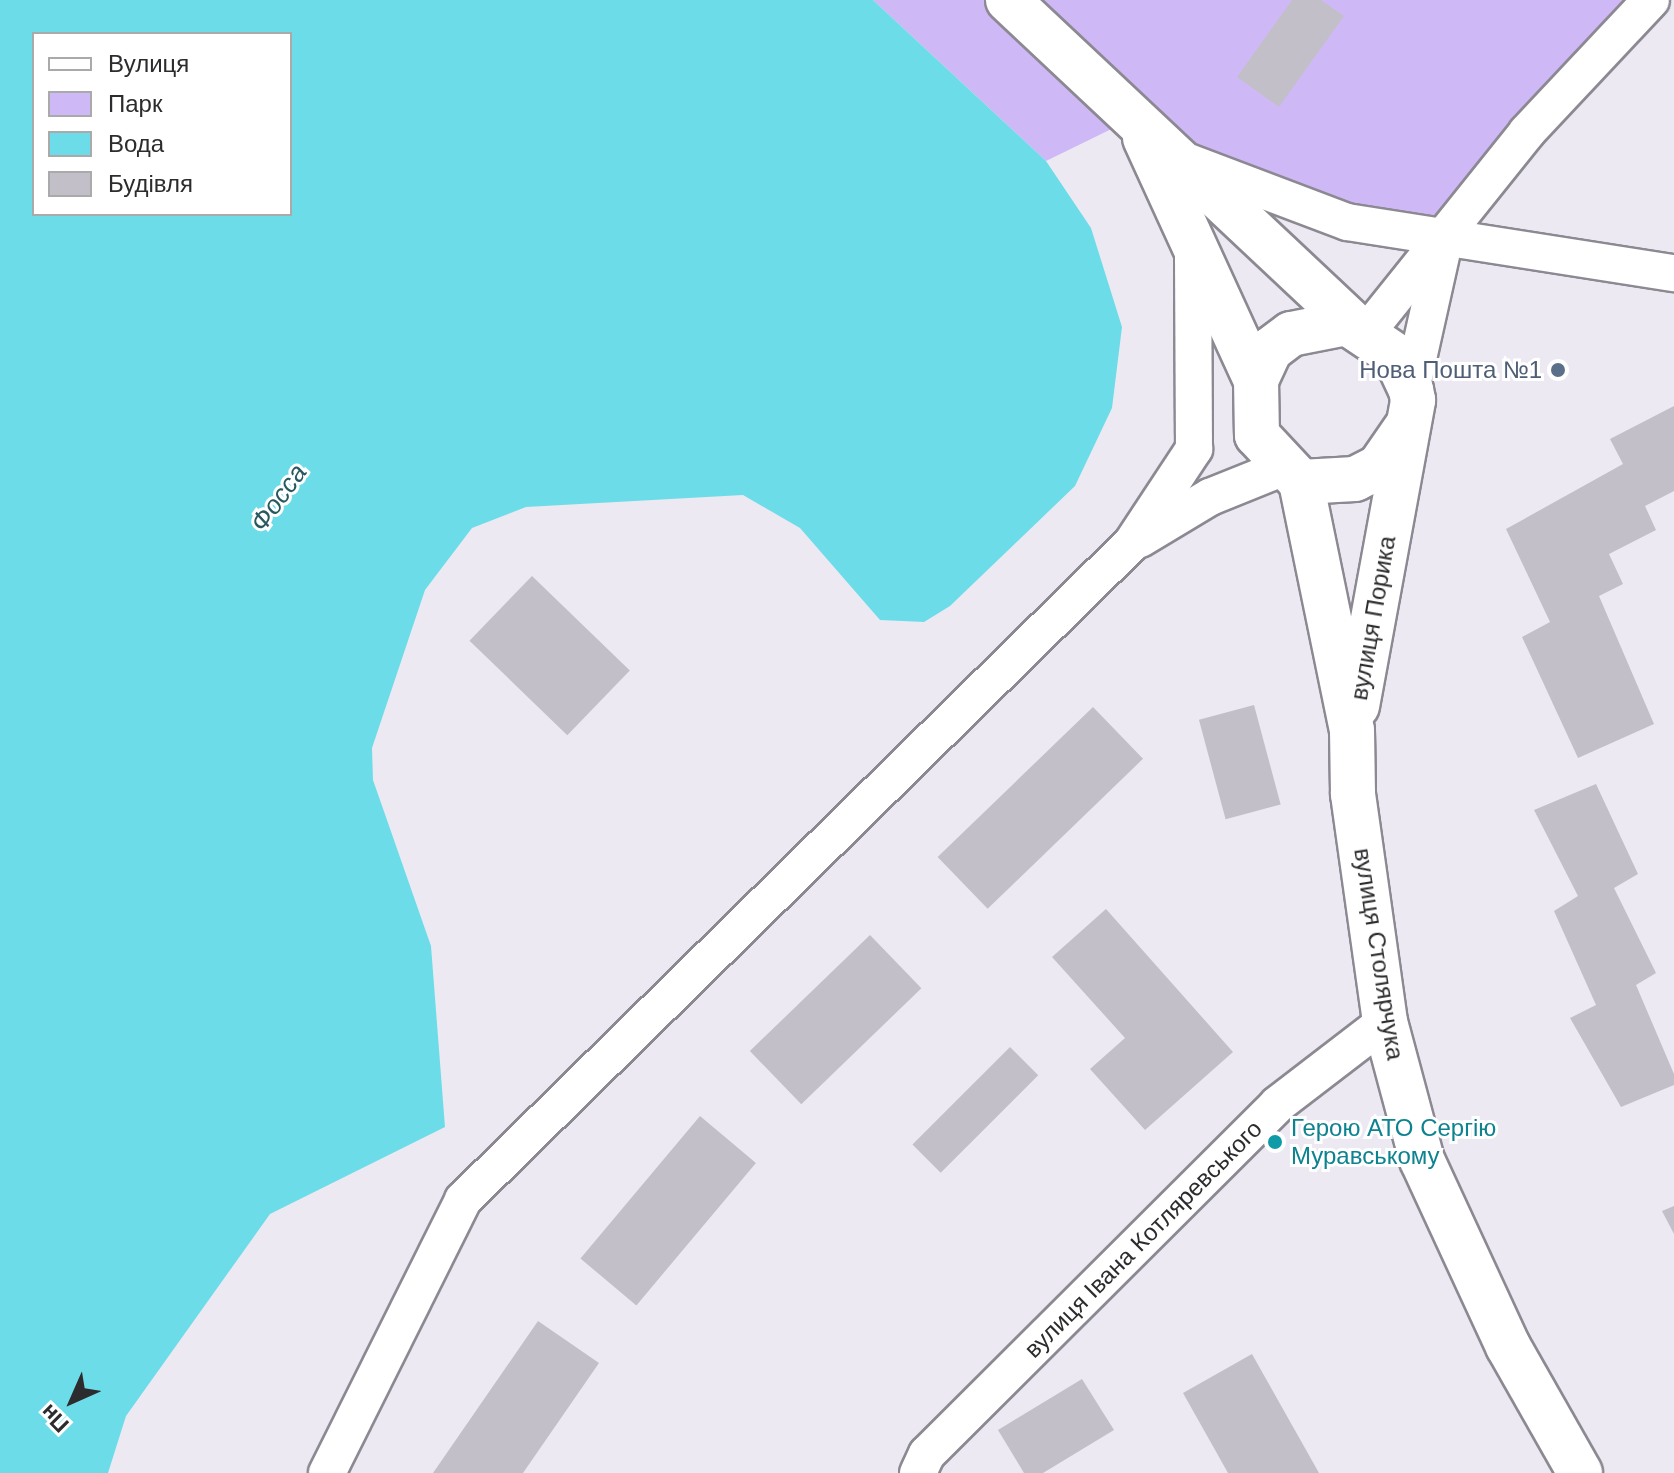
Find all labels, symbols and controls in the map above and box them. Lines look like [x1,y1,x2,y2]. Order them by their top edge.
legend [32,32,292,216]
text: Вулиця [108,50,189,77]
text: Парк [108,90,162,117]
text: Вода [108,130,164,157]
text: Будівля [108,170,193,197]
place label: Нова Пошта №1 [1359,356,1542,384]
marker: Нова Пошта №1 [1549,361,1567,379]
water label: Фосса [244,458,314,538]
street label: вулиця Порика [1344,534,1402,702]
street label: вулиця Столярчука [1348,846,1410,1062]
street label: вулиця Івана Котляревського [1018,1114,1268,1364]
place label: Герою АТО Сергію Муравському [1291,1114,1496,1170]
marker: Герою АТО Сергію Муравському [1266,1133,1284,1151]
north arrow [32,1361,112,1441]
text: Пн [36,1399,74,1437]

